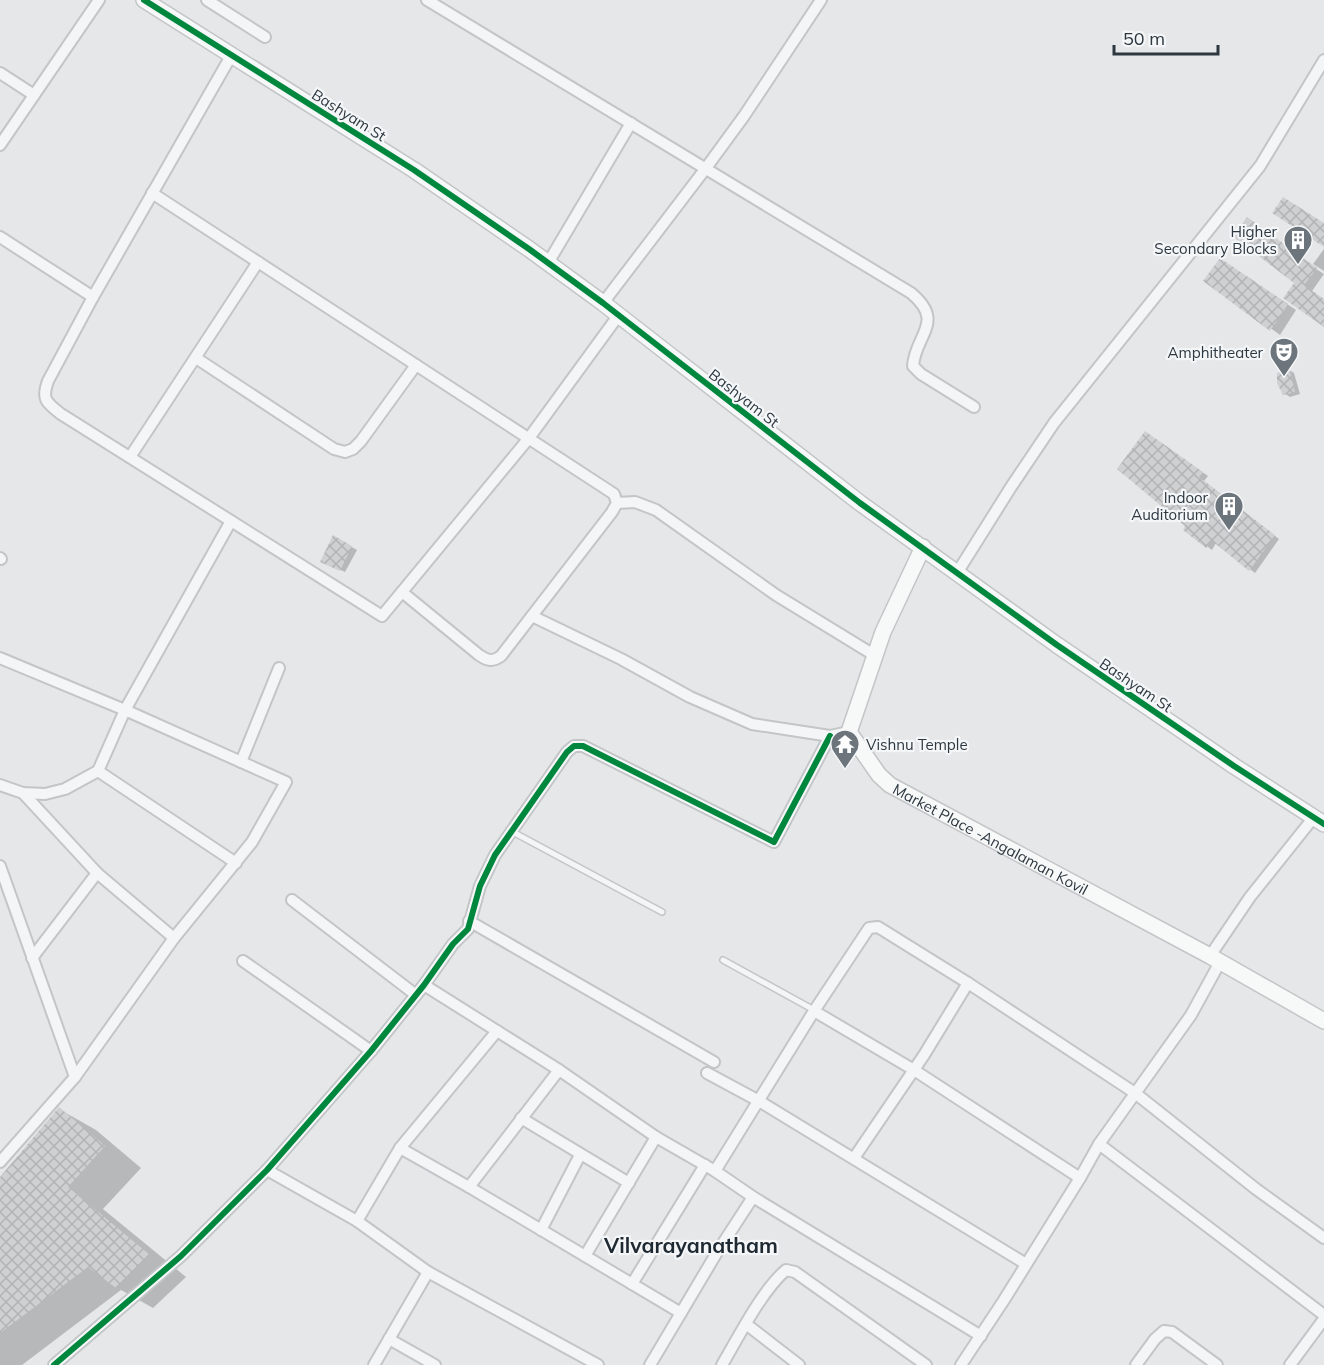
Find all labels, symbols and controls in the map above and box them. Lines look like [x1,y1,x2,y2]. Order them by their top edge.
scale bar [1114,18,1218,56]
text: 50 m [1123,27,1165,50]
street label: Bashyam St [308,85,390,145]
place label: Higher Secondary Blocks [1154,222,1278,258]
building icon: Higher Secondary Blocks [1282,224,1314,266]
theatre icon: Amphitheater [1268,336,1300,378]
place label: Amphitheater [1167,343,1264,362]
street label: Bashyam St [705,365,783,431]
place label: Indoor Auditorium [1131,488,1209,524]
building icon: Indoor Auditorium [1213,490,1245,532]
street label: Bashyam St [1096,654,1176,716]
temple icon: Vishnu Temple [829,728,861,770]
place label: Vishnu Temple [866,735,968,754]
street label: Market Place -Angalaman Kovil [890,779,1091,899]
district label: Vilvarayanatham [603,1232,778,1258]

